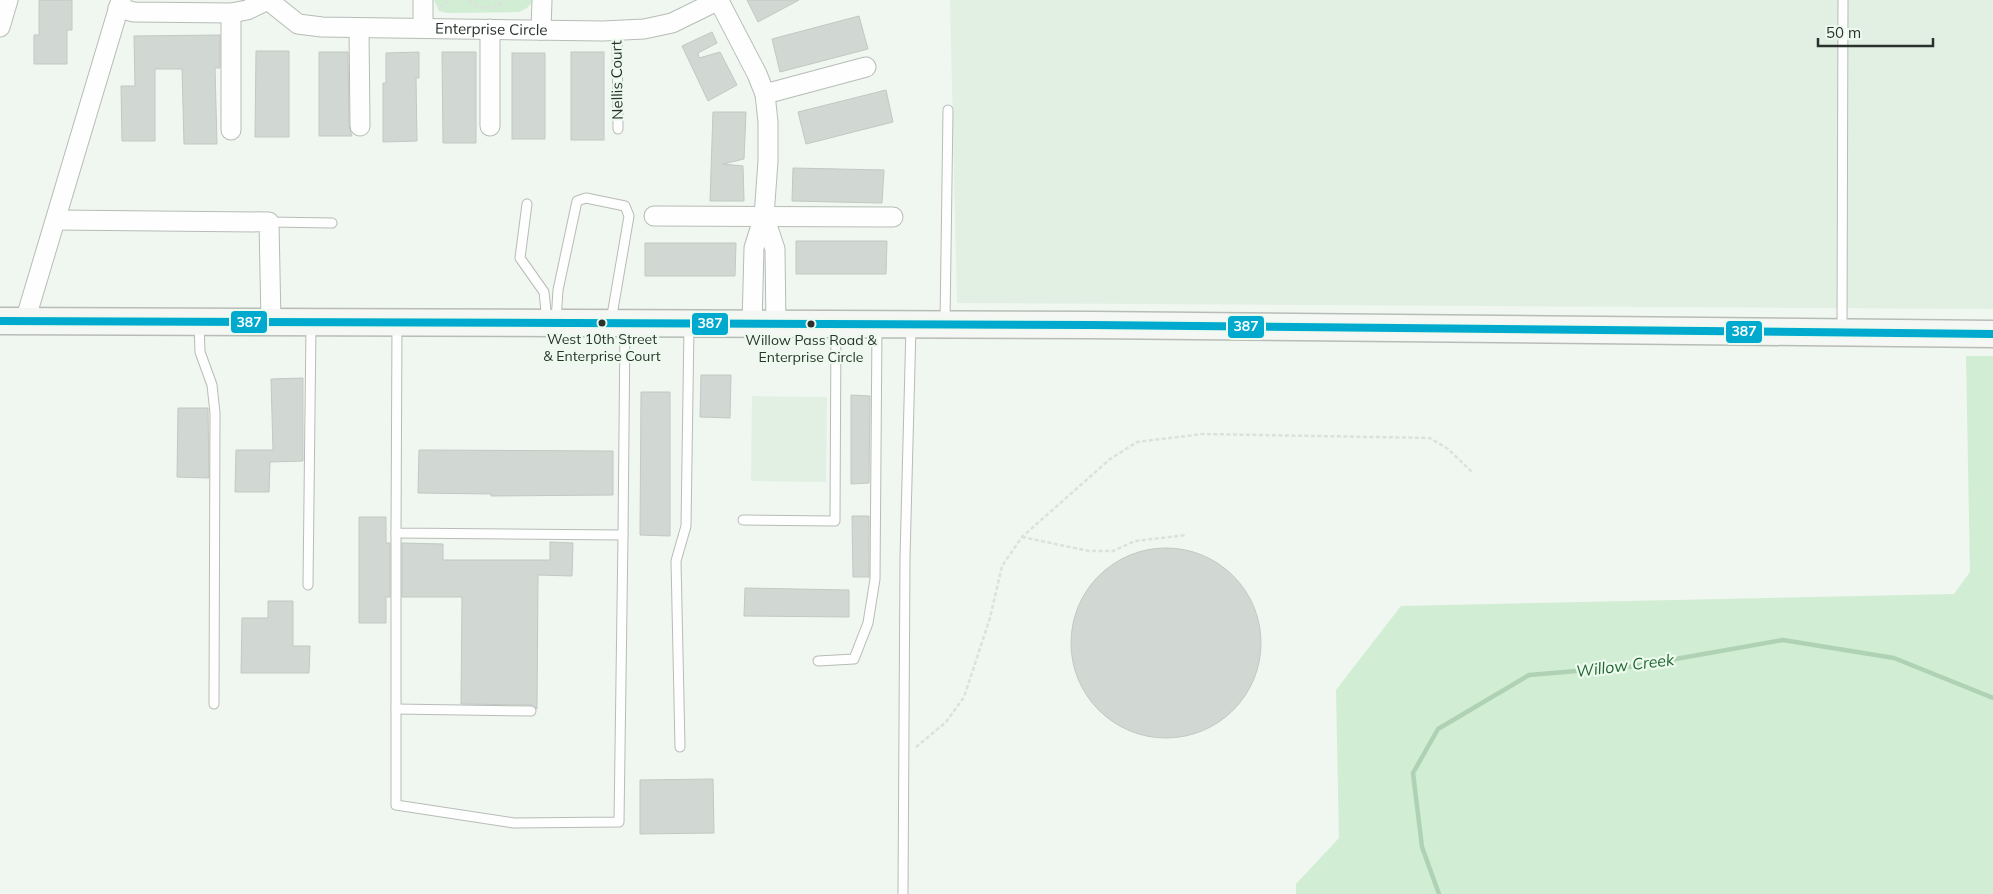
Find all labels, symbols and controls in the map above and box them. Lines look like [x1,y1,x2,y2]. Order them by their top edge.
scale bar [1818,15,1933,47]
street label: Enterprise Circle [435,19,548,39]
text: 50 m [1826,23,1861,42]
street label: Nellis Court [606,40,627,120]
line badge: 387 [230,310,268,334]
line badge: 387 [691,312,729,336]
text: 387 [236,313,262,331]
text: 387 [697,314,723,332]
line badge: 387 [1227,315,1265,339]
text: 387 [1233,317,1259,335]
marker: West 10th Street & Enterprise Court [597,318,607,328]
marker: Willow Pass Road & Enterprise Circle [806,319,816,329]
line badge: 387 [1725,320,1763,344]
text: 387 [1731,322,1757,340]
place label: West 10th Street & Enterprise Court [543,330,661,365]
place label: Willow Pass Road & Enterprise Circle [745,331,877,366]
water label: Willow Creek [1575,649,1676,681]

